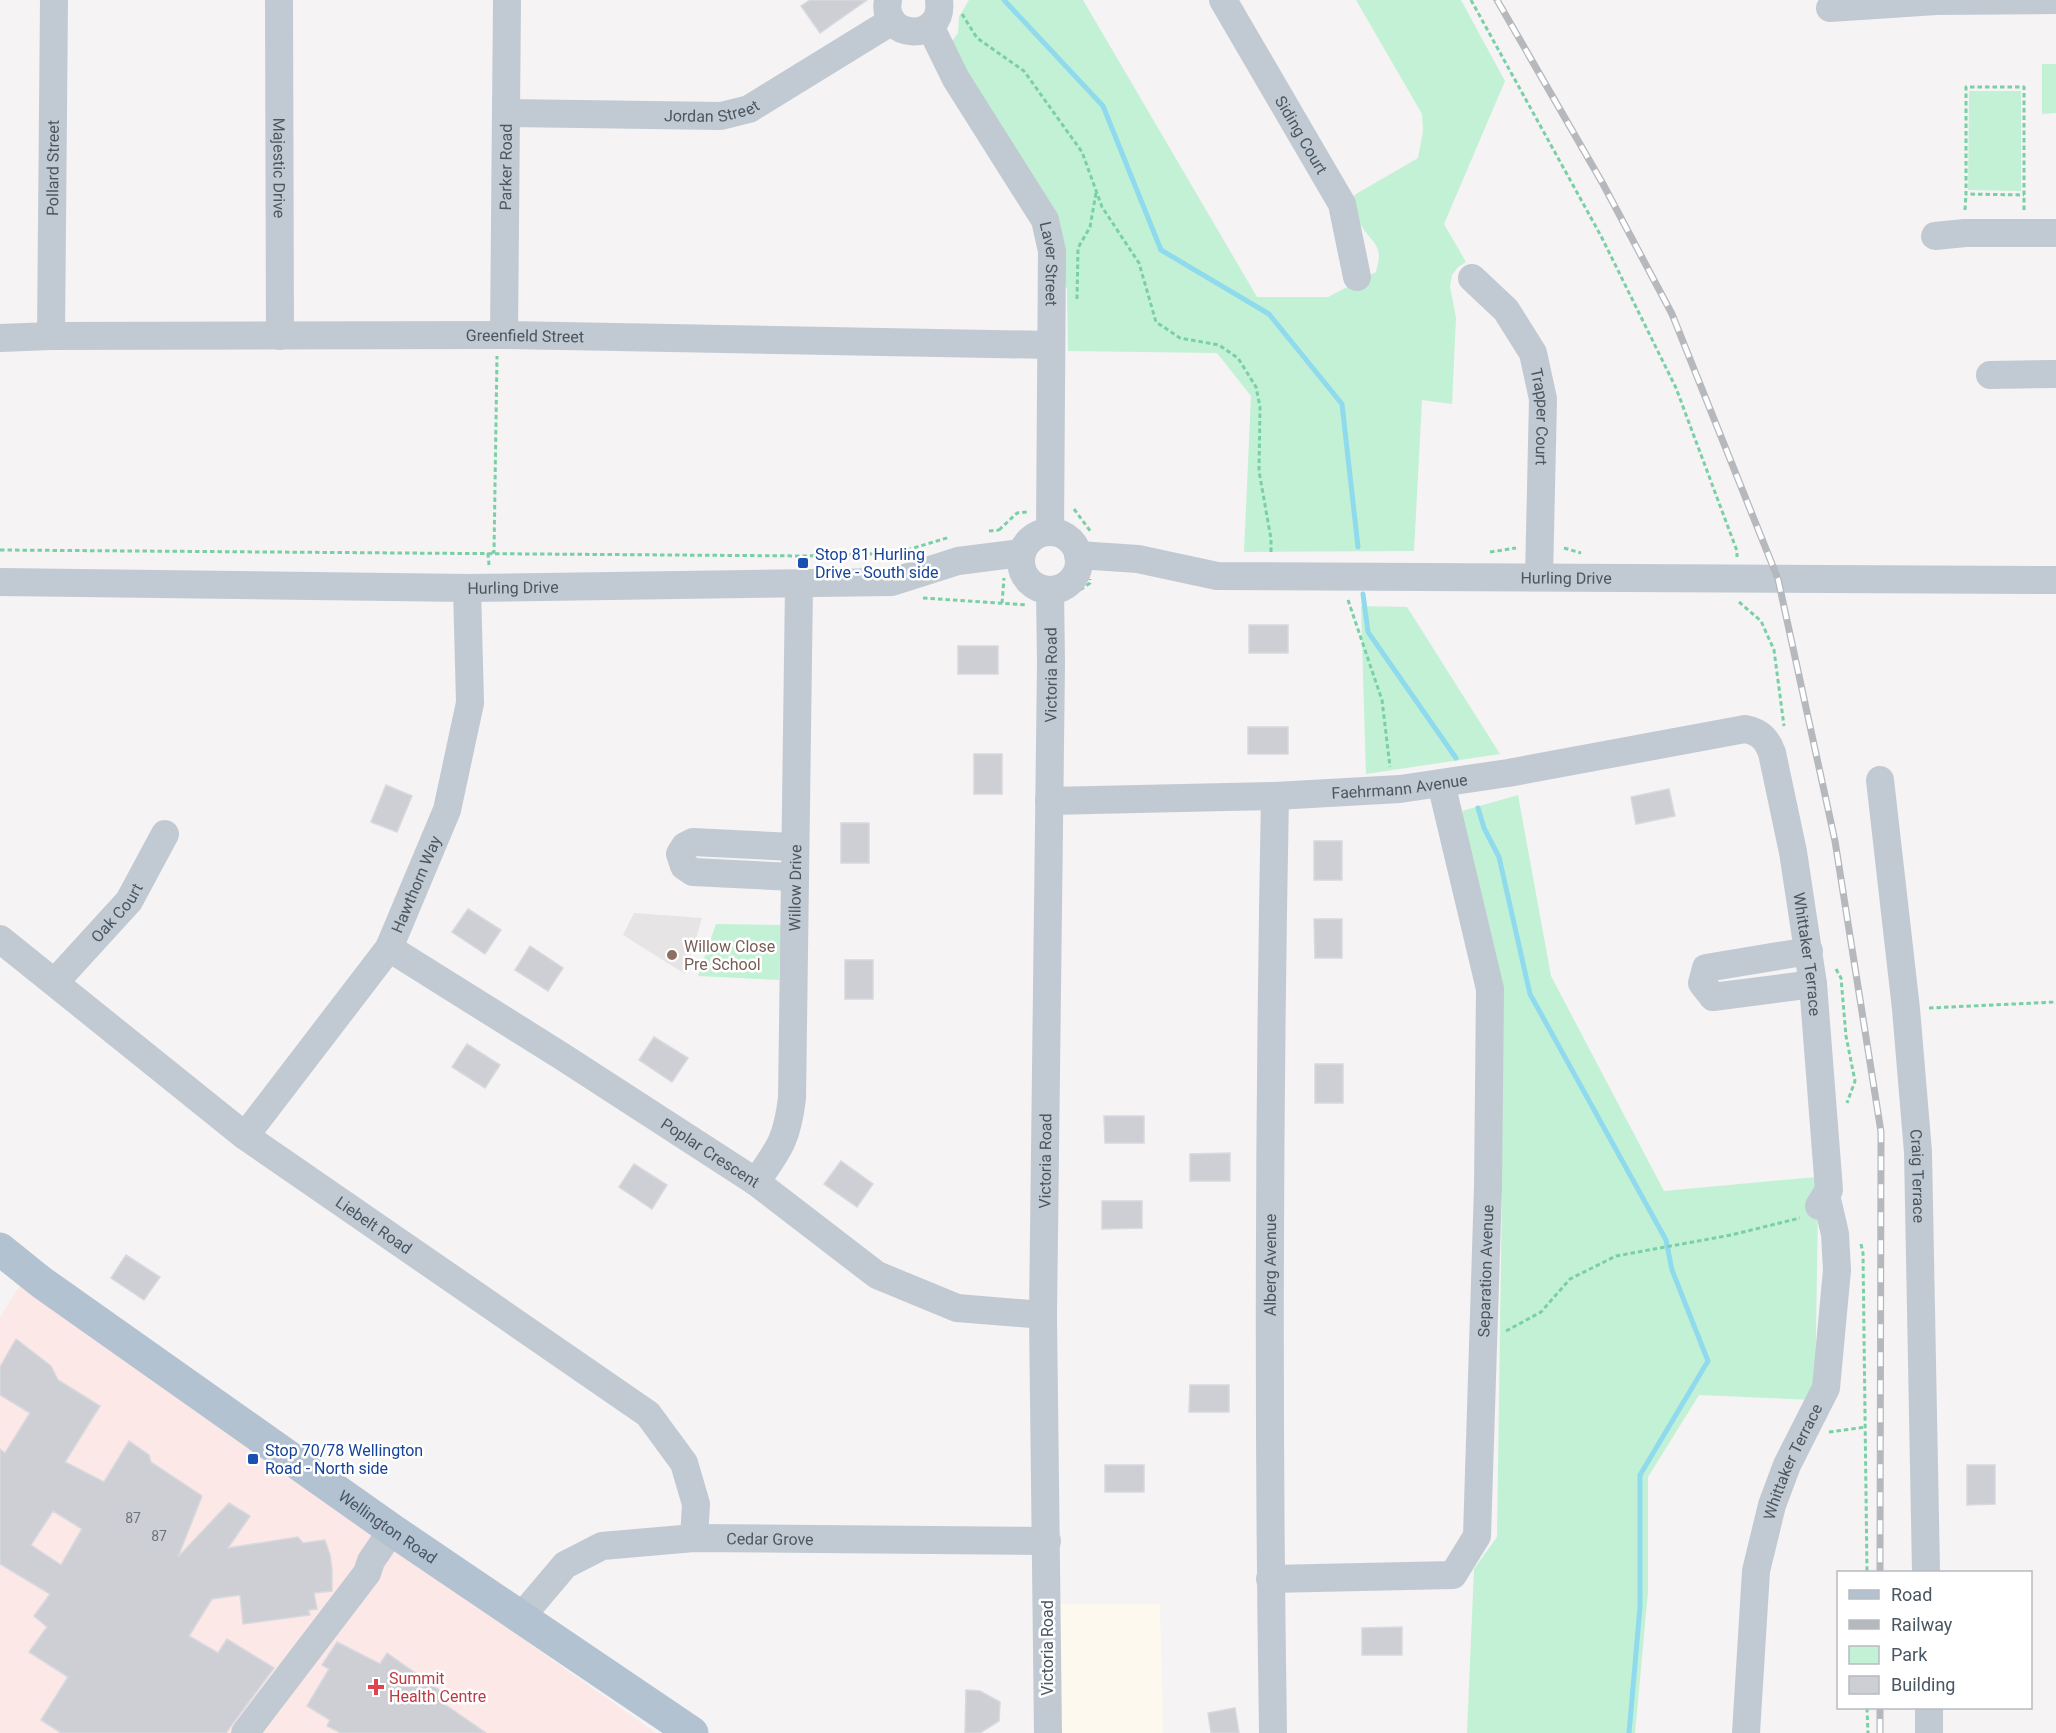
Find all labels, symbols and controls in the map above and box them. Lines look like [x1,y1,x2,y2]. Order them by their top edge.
street label: Siding Court [1271,92,1331,178]
street label: Jordan Street [664,96,763,126]
street label: Majestic Drive [269,118,289,218]
street label: Pollard Street [43,120,63,216]
street label: Parker Road [496,124,516,210]
street label: Laver Street [1036,220,1062,306]
street label: Greenfield Street [466,326,584,346]
street label: Trapper Court [1527,366,1552,466]
place label: Stop 81 Hurling Drive - South side [815,545,938,582]
marker: Stop 81 Hurling Drive - South side [796,556,810,570]
street label: Hurling Drive [1520,568,1612,588]
street label: Hurling Drive [467,578,559,598]
street label: Victoria Road [1041,627,1061,723]
street label: Faehrmann Avenue [1331,770,1469,803]
street label: Hawthorn Way [387,833,445,936]
street label: Willow Drive [785,844,805,932]
street label: Oak Court [87,880,147,946]
street label: Whittaker Terrace [1789,891,1824,1017]
place label: Willow Close Pre School [684,937,775,974]
marker: Willow Close Pre School [665,948,679,962]
street label: Victoria Road [1035,1113,1055,1209]
street label: Poplar Crescent [657,1114,763,1192]
street label: Craig Terrace [1906,1128,1928,1223]
street label: Liebelt Road [332,1192,415,1258]
street label: Separation Avenue [1474,1204,1497,1338]
street label: Alberg Avenue [1261,1214,1280,1316]
street label: Whittaker Terrace [1760,1401,1826,1522]
place label: Stop 70/78 Wellington Road - North side [265,1441,423,1478]
marker: Stop 70/78 Wellington Road - North side [246,1452,260,1466]
street label: Wellington Road [335,1486,440,1568]
house number: 87 [125,1510,141,1526]
house number: 87 [151,1528,167,1544]
street label: Cedar Grove [726,1529,814,1549]
legend [1837,1571,2032,1709]
text: Road [1891,1584,1932,1605]
street label: Victoria Road [1038,1600,1057,1696]
text: Railway [1891,1614,1953,1635]
text: Park [1891,1644,1928,1665]
place label: Summit Health Centre [389,1669,486,1706]
text: Building [1891,1674,1955,1695]
marker: Summit Health Centre [367,1678,385,1696]

